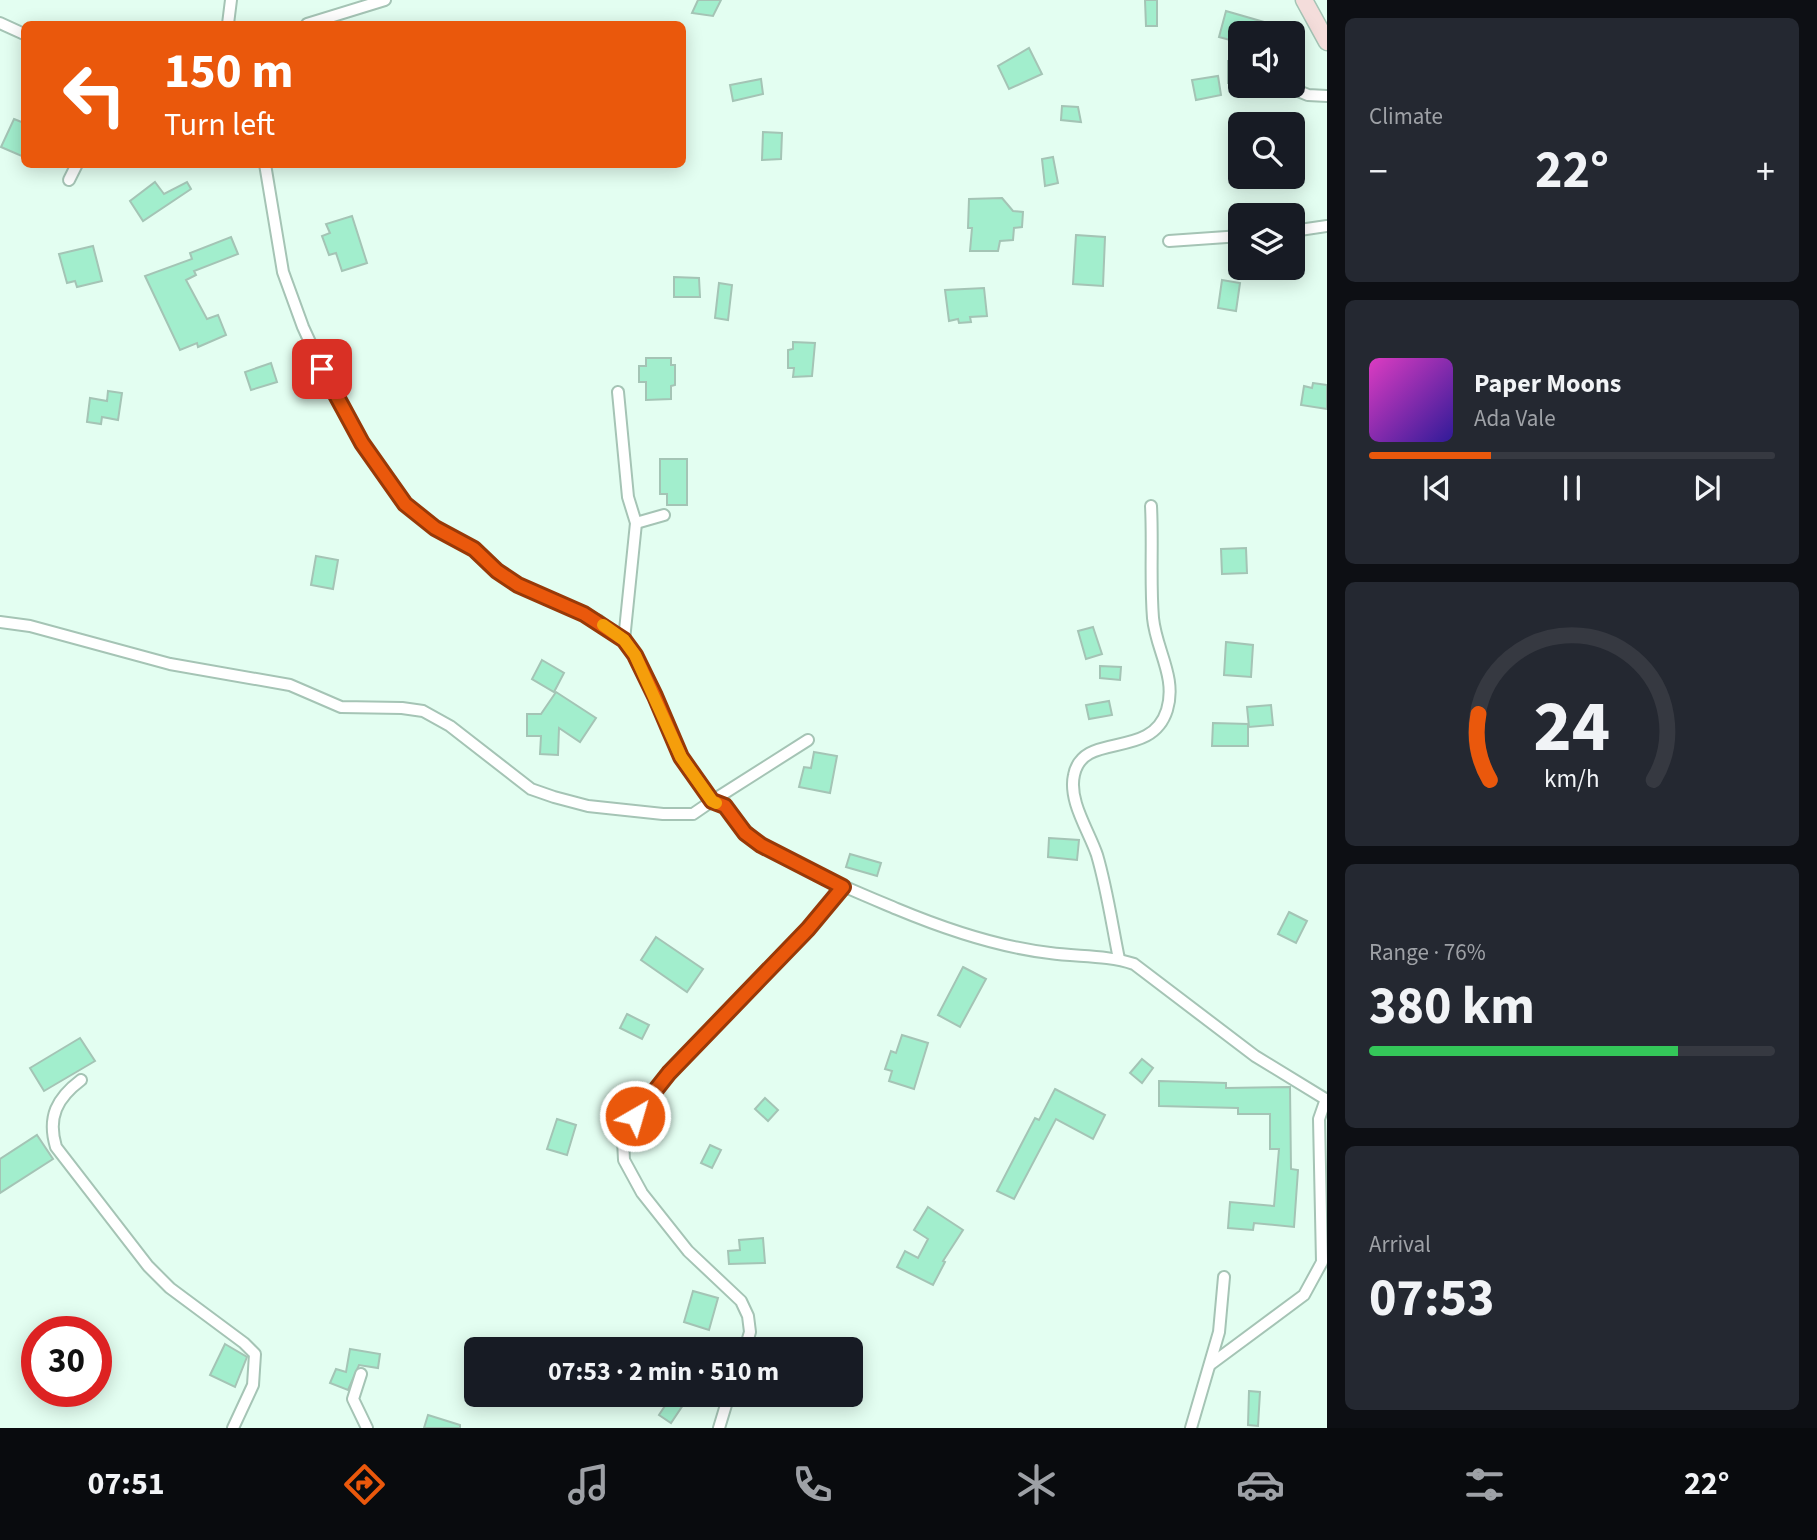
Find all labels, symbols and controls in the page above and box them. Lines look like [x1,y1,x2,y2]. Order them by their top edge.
map controls [1228,21,1305,280]
button: sound [1228,21,1305,98]
text: 150 m [164,37,293,107]
icon: left [49,49,140,140]
text: Climate [1369,100,1443,133]
text: Turn left [164,102,275,148]
button: search [1228,112,1305,189]
text: 22° [1535,134,1609,208]
text: − [1369,145,1388,199]
text: + [1756,145,1775,199]
button: layers [1228,203,1305,280]
pin [292,339,352,399]
icon: arrive [303,350,341,388]
text: Paper Moons [1474,365,1621,402]
text: Ada Vale [1474,402,1556,435]
icon: previous [1418,469,1456,507]
icon: pause [1553,469,1591,507]
icon: next [1688,469,1726,507]
text: 24 [1534,675,1610,779]
text: km/h [1544,761,1600,797]
text: Range · 76% [1369,936,1486,969]
text: 380 km [1369,970,1535,1044]
position arrow [598,1079,672,1153]
text: Arrival [1369,1228,1431,1261]
text: 07:53 [1369,1262,1494,1336]
speed limit sign: 30 [21,1316,112,1407]
text: 07:53 · 2 min · 510 m [548,1353,779,1390]
icon: directions [340,1460,389,1509]
icon: music [564,1460,613,1509]
icon: phone [788,1460,837,1509]
icon: climate [1012,1460,1061,1509]
icon: car [1236,1460,1285,1509]
icon: filters [1460,1460,1509,1509]
text: 07:51 [88,1461,165,1507]
text: 22° [1684,1461,1729,1507]

